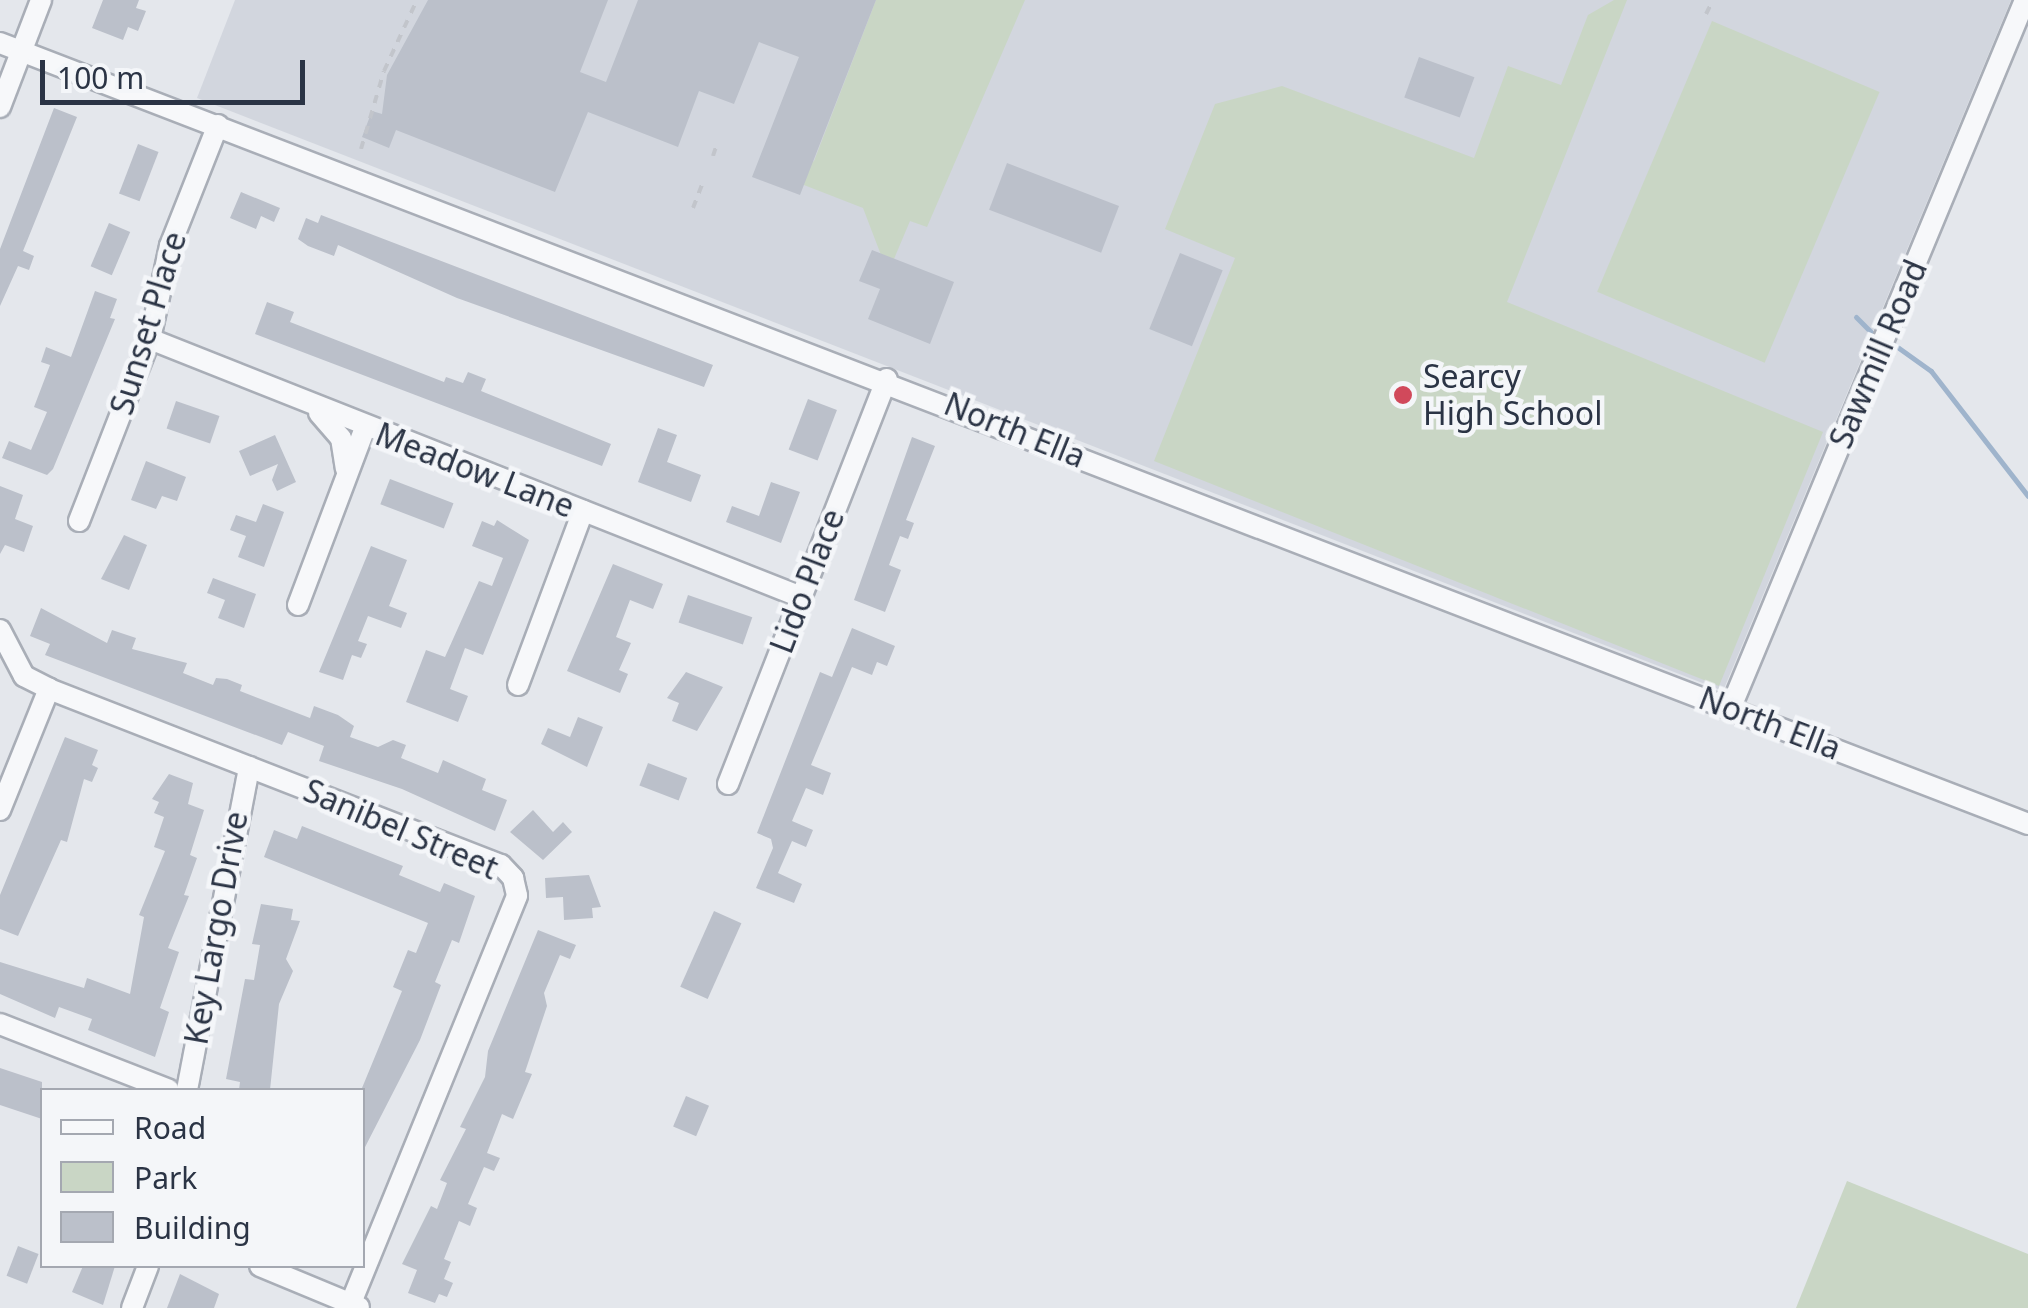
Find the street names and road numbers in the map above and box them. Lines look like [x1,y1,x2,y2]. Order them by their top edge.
street label: Sunset Place [102,227,194,419]
street label: Sawmill Road [1821,254,1935,454]
street label: North Ella [939,384,1091,476]
street label: Meadow Lane [370,415,580,525]
street label: Lido Place [762,503,852,659]
street label: North Ella [1694,678,1846,768]
street label: Sanibel Street [298,771,504,887]
street label: Key Largo Drive [177,808,255,1048]

